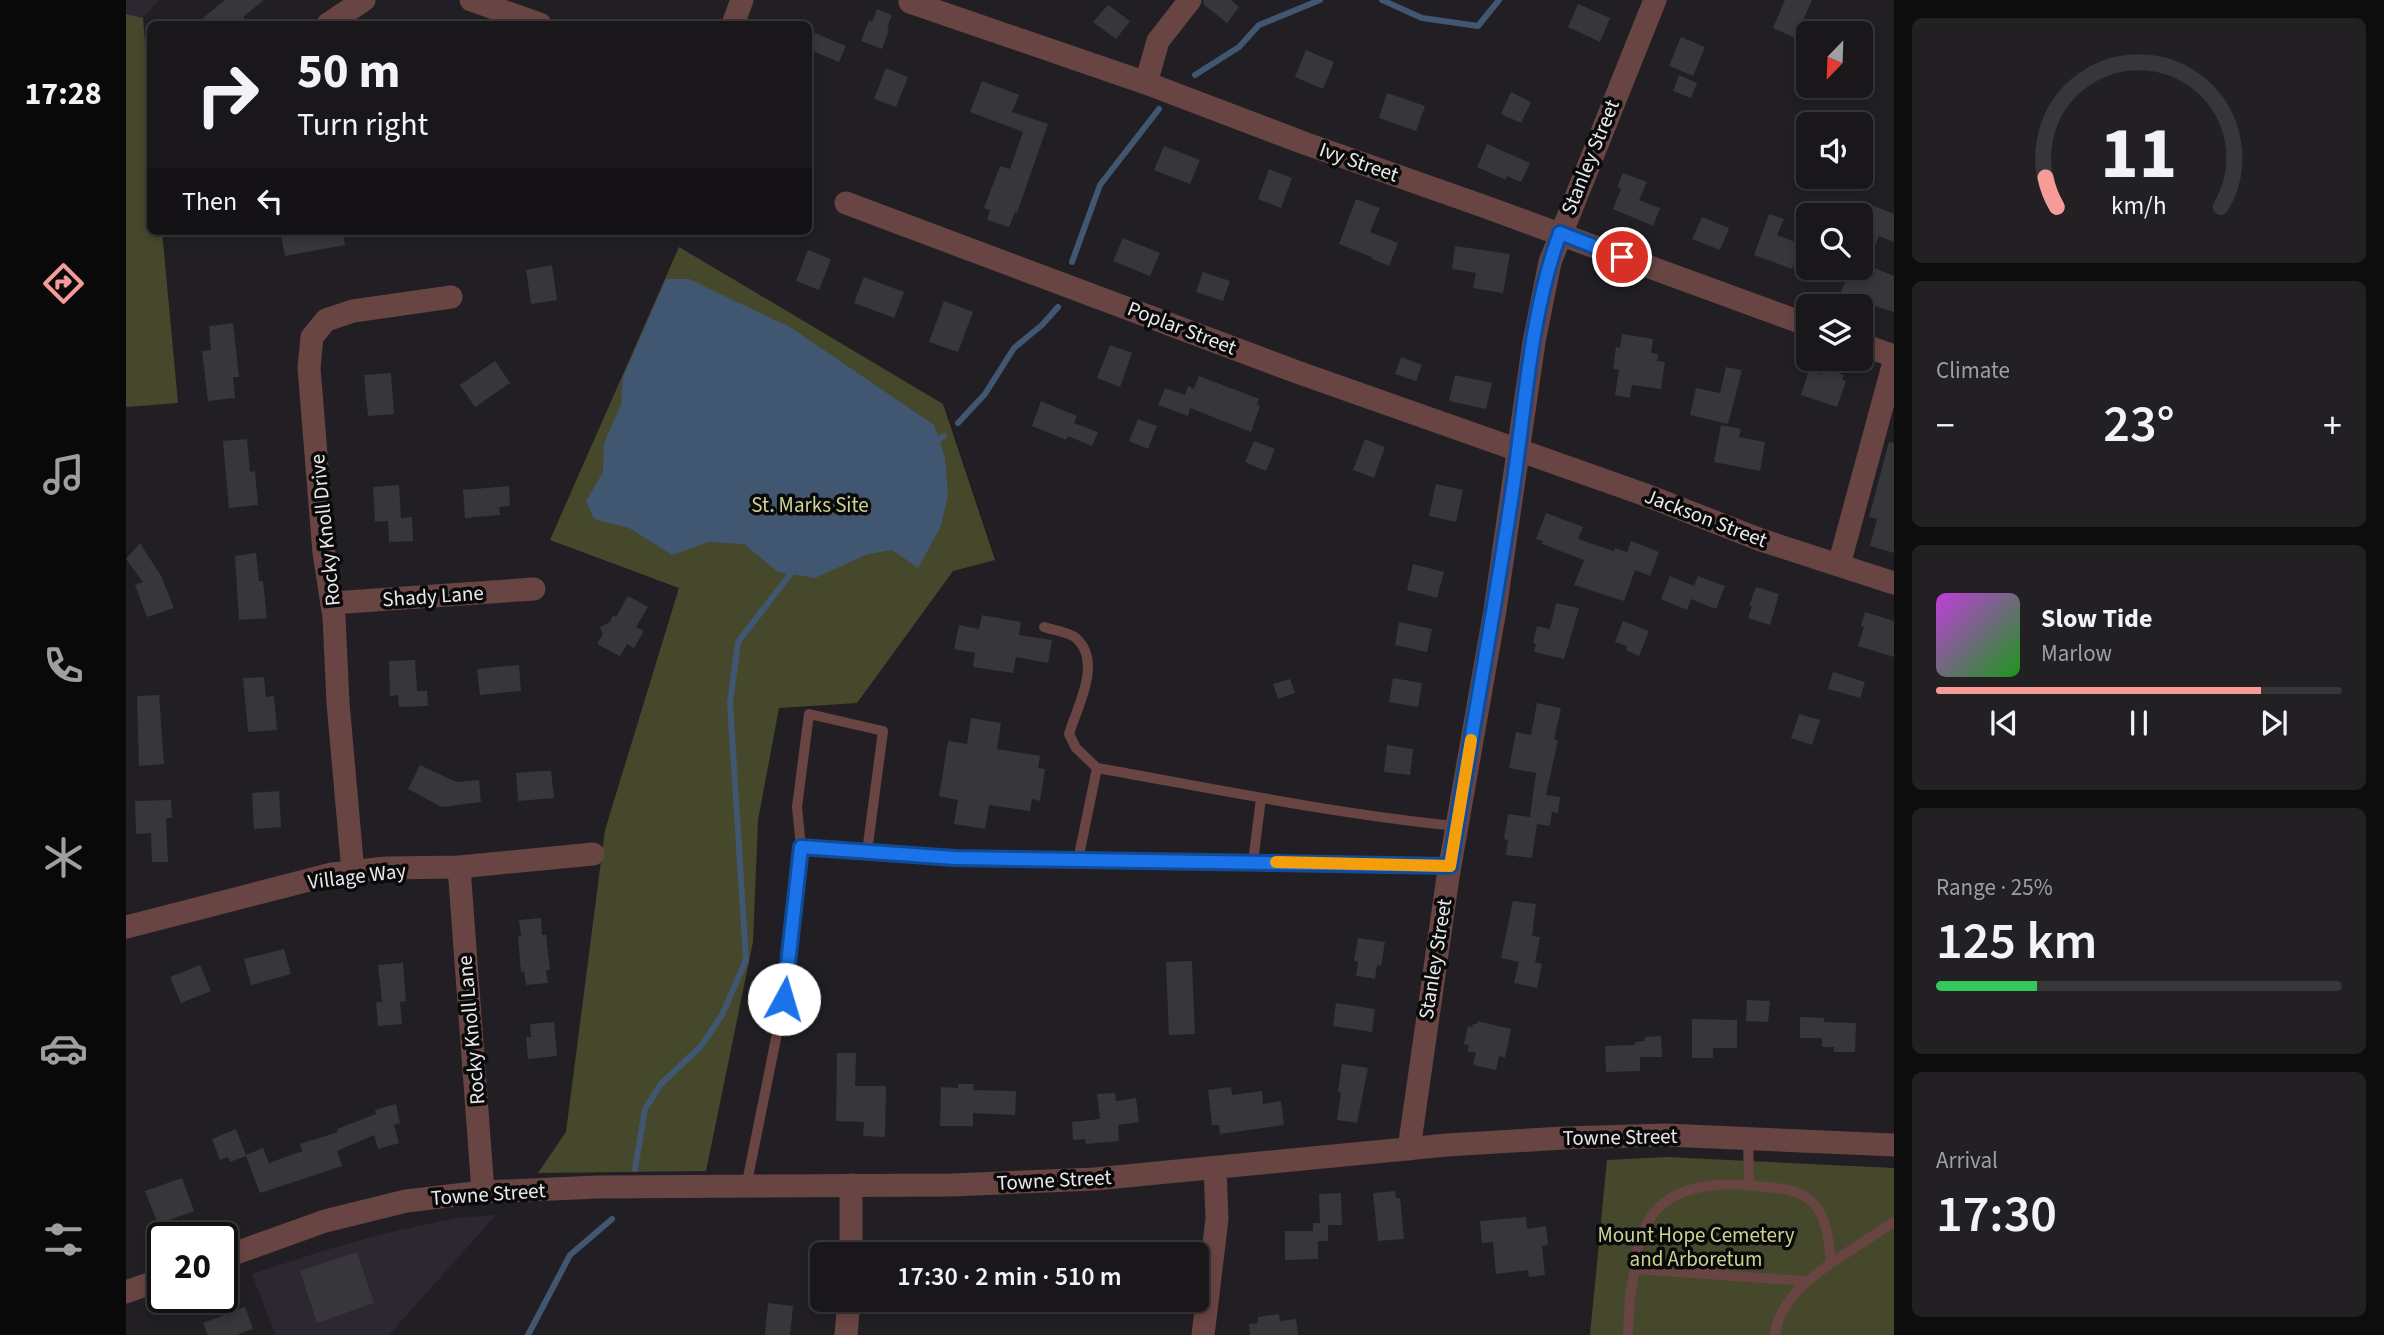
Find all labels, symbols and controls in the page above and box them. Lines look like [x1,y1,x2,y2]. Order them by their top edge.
north arrow [1796,21,1872,98]
map controls [1796,21,1873,371]
text: 50 m [297,37,401,107]
icon: right [182,49,273,140]
text: 17:28 [24,71,102,117]
street label: Stanley Street [1553,95,1627,219]
text: Turn right [297,102,428,148]
text: 11 [2101,102,2177,206]
button: sound [1796,112,1873,189]
street label: Ivy Street [1315,134,1403,190]
icon: left [251,182,289,220]
text: Then [182,183,237,220]
text: km/h [2111,188,2167,224]
button: search [1796,203,1873,280]
pin [1592,227,1652,287]
icon: arrive [1603,238,1641,276]
icon: directions [39,259,88,308]
street label: Poplar Street [1123,293,1241,363]
button: layers [1796,294,1873,371]
text: Climate [1936,354,2010,387]
text: 23° [2103,388,2175,462]
text: − [1936,399,1955,453]
text: + [2323,399,2342,453]
icon: music [39,450,88,499]
street label: Rocky Knoll Drive [302,453,348,607]
street label: Jackson Street [1640,481,1772,555]
park label: St. Marks Site [751,490,869,520]
street label: Shady Lane [381,577,485,615]
text: Slow Tide [2041,600,2152,637]
text: Marlow [2041,637,2112,670]
icon: phone [39,641,88,690]
icon: previous [1985,704,2023,742]
icon: pause [2120,704,2158,742]
icon: next [2255,704,2293,742]
icon: climate [39,833,88,882]
street label: Village Way [306,855,408,897]
text: Range · 25% [1936,871,2053,904]
street label: Stanley Street [1411,896,1459,1022]
text: 125 km [1936,905,2097,979]
street label: Rocky Knoll Lane [450,954,492,1106]
position arrow [747,962,821,1036]
icon: car [39,1024,88,1073]
street label: Towne Street [1562,1121,1678,1153]
text: Arrival [1936,1144,1998,1177]
street label: Towne Street [996,1162,1112,1198]
street label: Towne Street [430,1175,546,1213]
text: 17:30 [1936,1178,2057,1252]
icon: filters [39,1215,88,1264]
park label: Mount Hope Cemetery and Arboretum [1597,1220,1795,1274]
speed limit sign: 20 [147,1222,238,1313]
text: 17:30 · 2 min · 510 m [897,1258,1122,1295]

